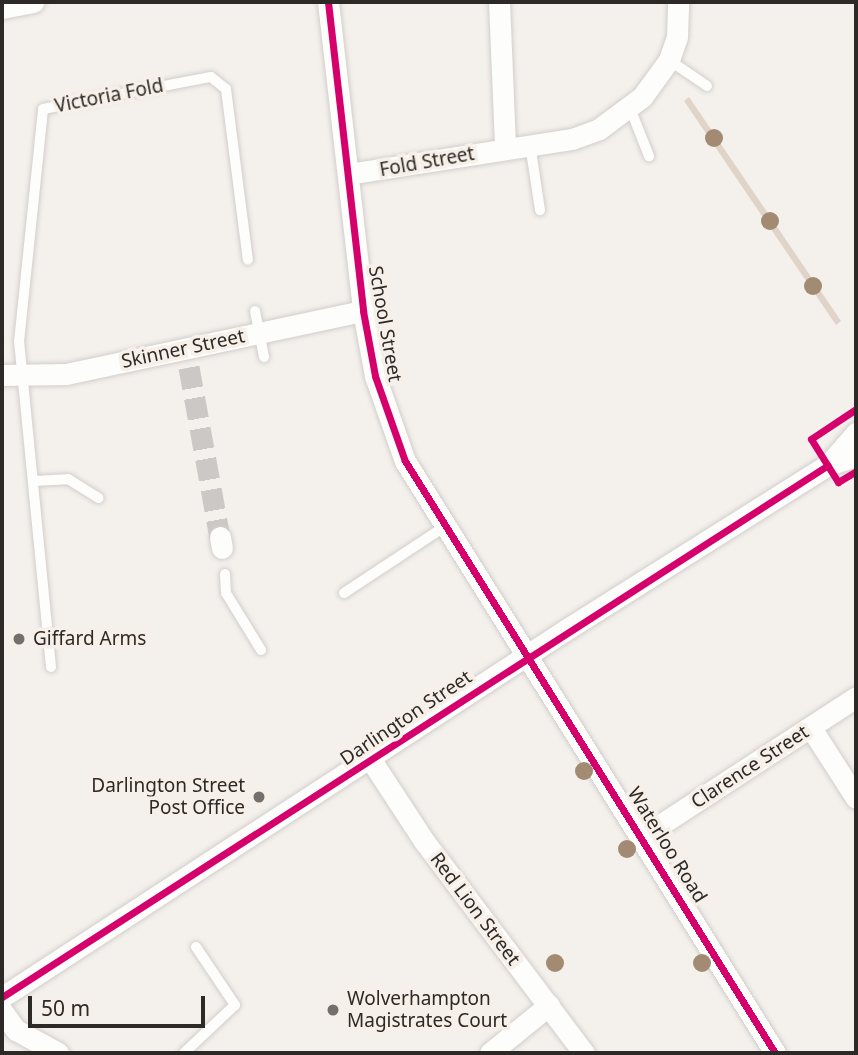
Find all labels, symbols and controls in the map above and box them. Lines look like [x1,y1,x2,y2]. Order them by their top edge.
street label: Victoria Fold [53,74,165,118]
street label: Fold Street [378,142,476,182]
street label: School Street [364,264,406,384]
street label: Skinner Street [119,325,247,373]
place label: Giffard Arms [33,628,146,650]
marker: Giffard Arms [11,631,27,647]
street label: Darlington Street [336,666,476,770]
street label: Clarence Street [687,721,813,813]
place label: Darlington Street Post Office [91,775,245,819]
street label: Waterloo Road [622,783,712,907]
marker: Darlington Street Post Office [251,789,267,805]
street label: Red Lion Street [425,848,525,970]
scale bar [32,982,208,1026]
place label: Wolverhampton Magistrates Court [347,988,507,1032]
text: 50 m [41,994,90,1022]
marker: Wolverhampton Magistrates Court [325,1002,341,1018]

